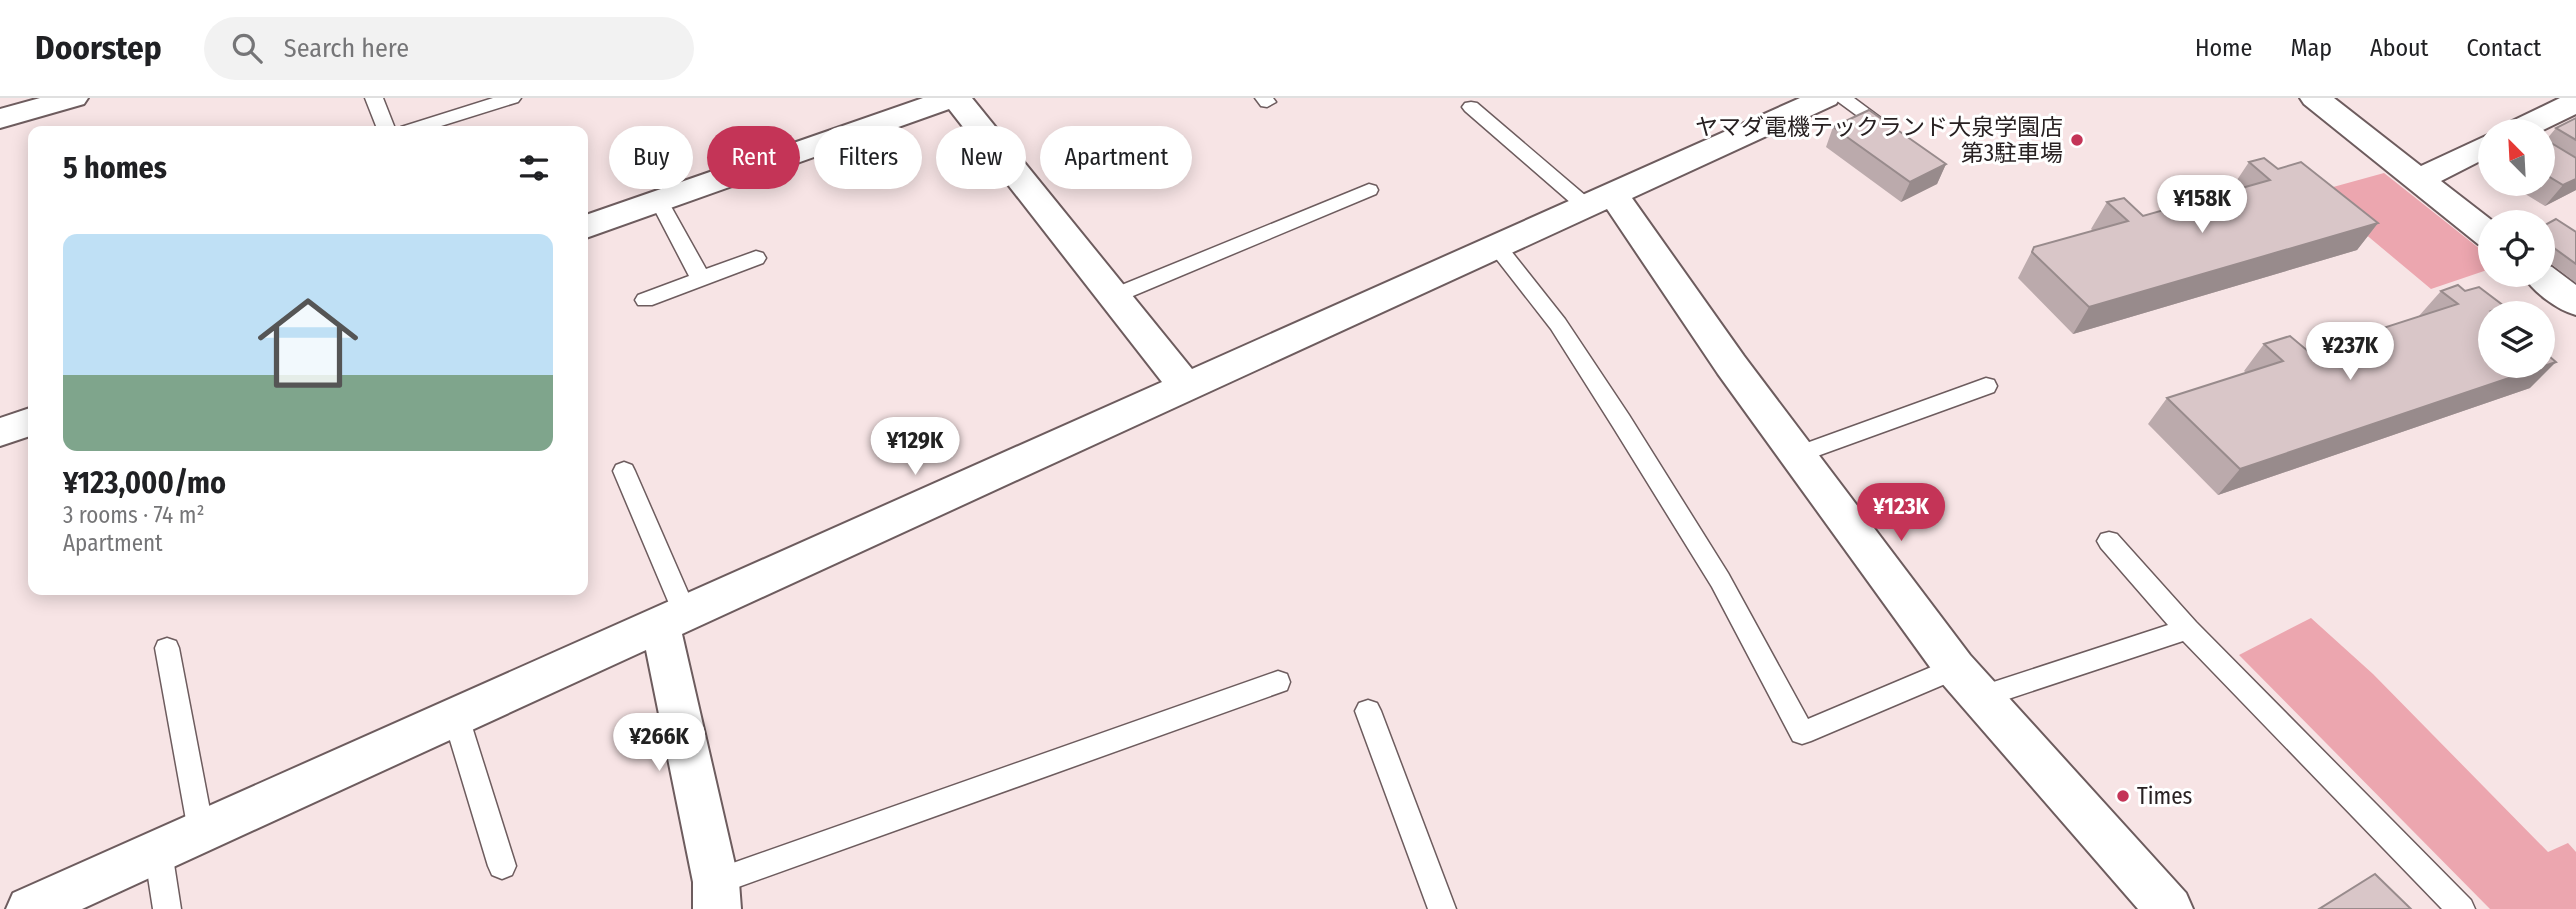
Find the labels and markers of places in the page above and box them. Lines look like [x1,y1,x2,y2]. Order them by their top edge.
place label: ヤマダ電機テックランド大泉学園店 第3駐車場 [1695,113,2063,167]
marker: ヤマダ電機テックランド大泉学園店 第3駐車場 [2069,132,2085,148]
pin: ¥158K [2153,176,2251,235]
pin: ¥237K [2301,322,2399,382]
pin: ¥129K [866,418,964,477]
pin: ¥123K [1852,484,1950,543]
pin: ¥266K [610,714,708,773]
place label: Times [2137,782,2192,810]
marker: Times [2115,788,2131,804]

